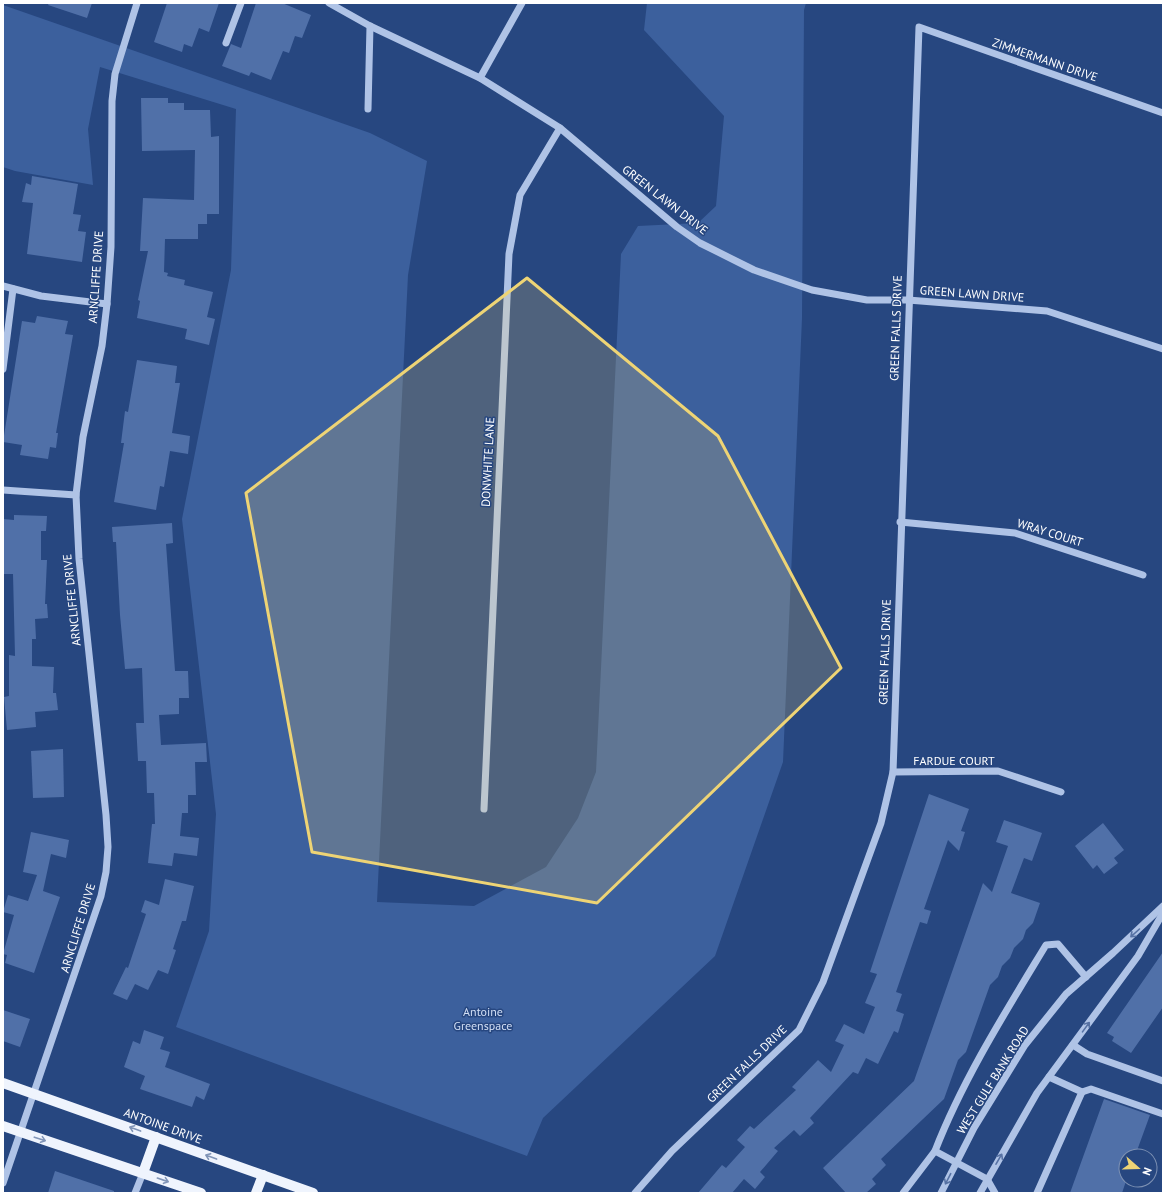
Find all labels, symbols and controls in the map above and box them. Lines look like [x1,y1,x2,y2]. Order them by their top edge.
street label: ZIMMERMANN DRIVE [991,34,1100,85]
street label: GREEN LAWN DRIVE [619,162,711,238]
street label: ARNCLIFFE DRIVE [85,230,106,324]
street label: GREEN FALLS DRIVE [886,275,905,381]
street label: GREEN LAWN DRIVE [919,282,1025,305]
street label: DONWHITE LANE [478,417,497,507]
street label: WRAY COURT [1015,515,1085,550]
street label: ARNCLIFFE DRIVE [59,553,84,647]
street label: GREEN FALLS DRIVE [875,599,894,705]
street label: FARDUE COURT [913,753,995,768]
street label: ARNCLIFFE DRIVE [57,881,98,974]
one-way arrow [1130,928,1140,938]
park label: Antoine Greenspace [454,1004,512,1033]
street label: GREEN FALLS DRIVE [703,1022,790,1106]
one-way arrow [1082,1022,1090,1033]
street label: WEST GULF BANK ROAD [953,1023,1032,1137]
street label: ANTOINE DRIVE [122,1104,204,1147]
one-way arrow [129,1125,141,1133]
one-way arrow [34,1135,46,1143]
north arrow [1118,1148,1158,1188]
one-way arrow [205,1152,217,1160]
one-way arrow [996,1153,1004,1165]
text: N [1140,1166,1155,1177]
one-way arrow [944,1172,951,1184]
one-way arrow [157,1177,170,1184]

